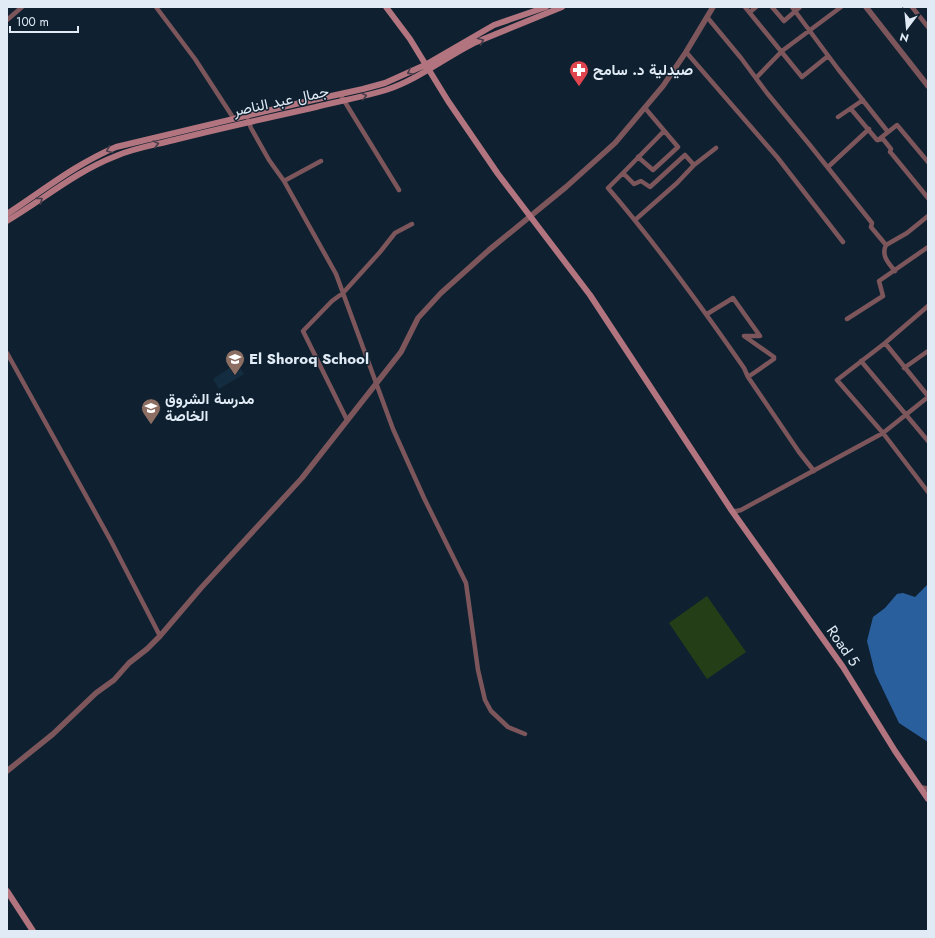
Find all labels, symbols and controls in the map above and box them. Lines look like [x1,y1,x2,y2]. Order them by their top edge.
scale bar [10,8,78,34]
north arrow [887,8,927,48]
text: 100 m [16,13,49,31]
text: N [898,29,911,47]
one-way arrow [477,37,484,45]
pharmacy icon: صيدلية د. سامح [568,59,590,87]
place label: صيدلية د. سامح [593,59,694,81]
one-way arrow [407,67,414,75]
street label: جمال عبد الناصر [230,80,331,122]
one-way arrow [360,92,367,101]
one-way arrow [153,141,159,149]
one-way arrow [105,146,112,154]
one-way arrow [35,198,42,205]
school or university icon: El Shoroq School [224,348,246,376]
place label: El Shoroq School [249,348,369,370]
place label: مدرسة الشروق الخاصة [165,388,254,427]
school or university icon: مدرسة الشروق الخاصة [140,397,162,425]
street label: Road 5 [821,621,865,671]

